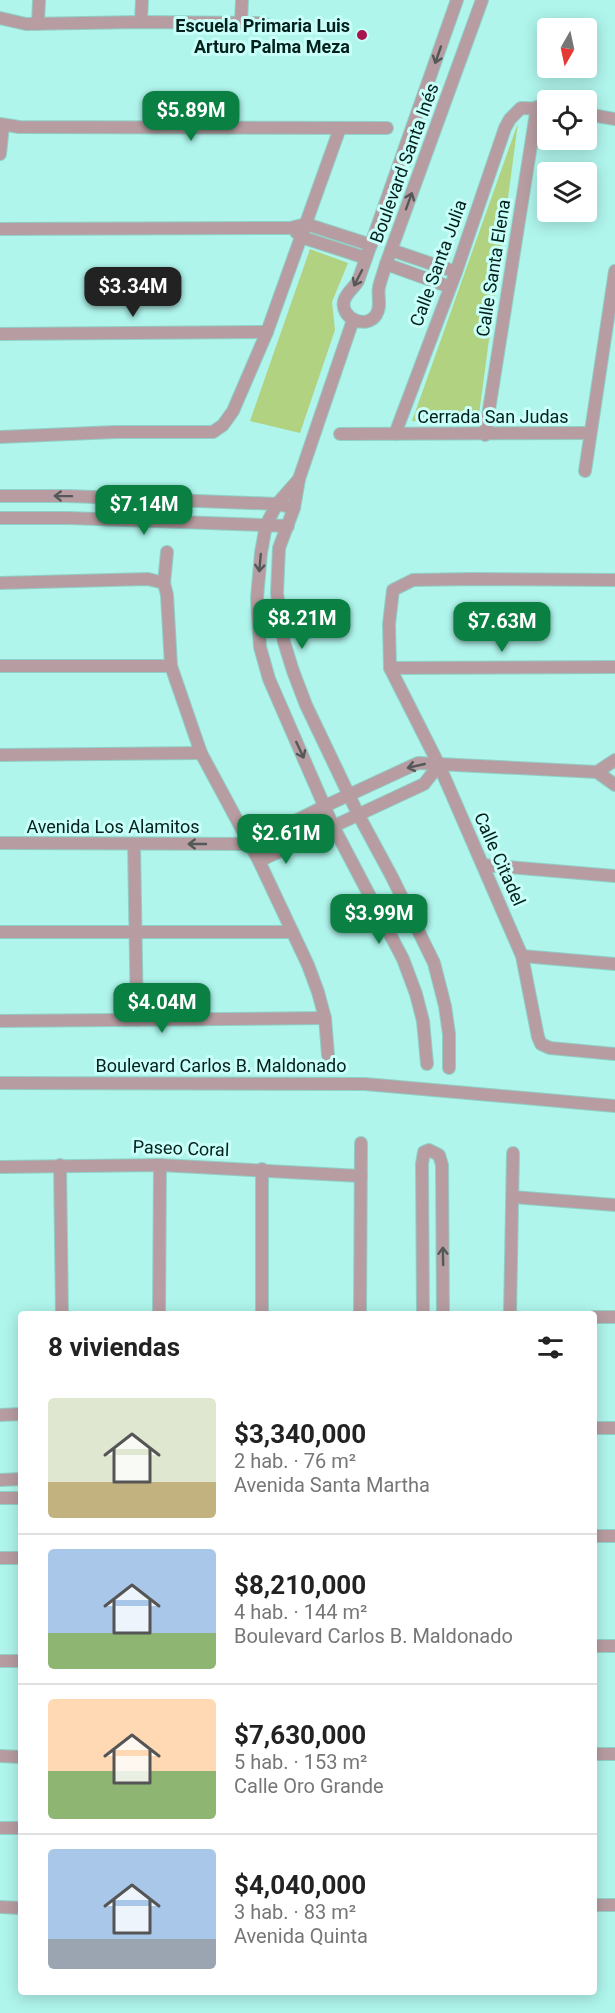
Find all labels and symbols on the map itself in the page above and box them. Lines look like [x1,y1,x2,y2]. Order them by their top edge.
place label: Escuela Primaria Luis Arturo Palma Meza [175,15,350,57]
north arrow [537,18,597,78]
marker: Escuela Primaria Luis Arturo Palma Meza [355,28,369,42]
one-way arrow [431,45,442,64]
street label: Boulevard Santa Inés [365,80,443,246]
pin: $5.89M [142,91,240,142]
one-way arrow [404,192,415,211]
street label: Calle Santa Julia [405,197,471,329]
street label: Calle Santa Elena [472,198,514,338]
pin: $3.34M [84,267,182,318]
one-way arrow [351,269,363,287]
street label: Cerrada San Judas [417,406,569,427]
pin: $7.14M [95,485,193,536]
one-way arrow [53,490,73,502]
one-way arrow [254,553,265,573]
pin: $8.21M [253,599,351,650]
pin: $7.63M [453,602,551,653]
one-way arrow [294,741,306,759]
one-way arrow [407,761,426,773]
street label: Calle Citadel [470,809,530,909]
pin: $2.61M [237,814,335,865]
street label: Avenida Los Alamitos [26,816,200,837]
one-way arrow [188,838,208,850]
pin: $3.99M [330,894,428,945]
pin: $4.04M [113,983,211,1034]
street label: Boulevard Carlos B. Maldonado [95,1055,347,1076]
street label: Paseo Coral [132,1136,230,1160]
one-way arrow [437,1246,449,1266]

